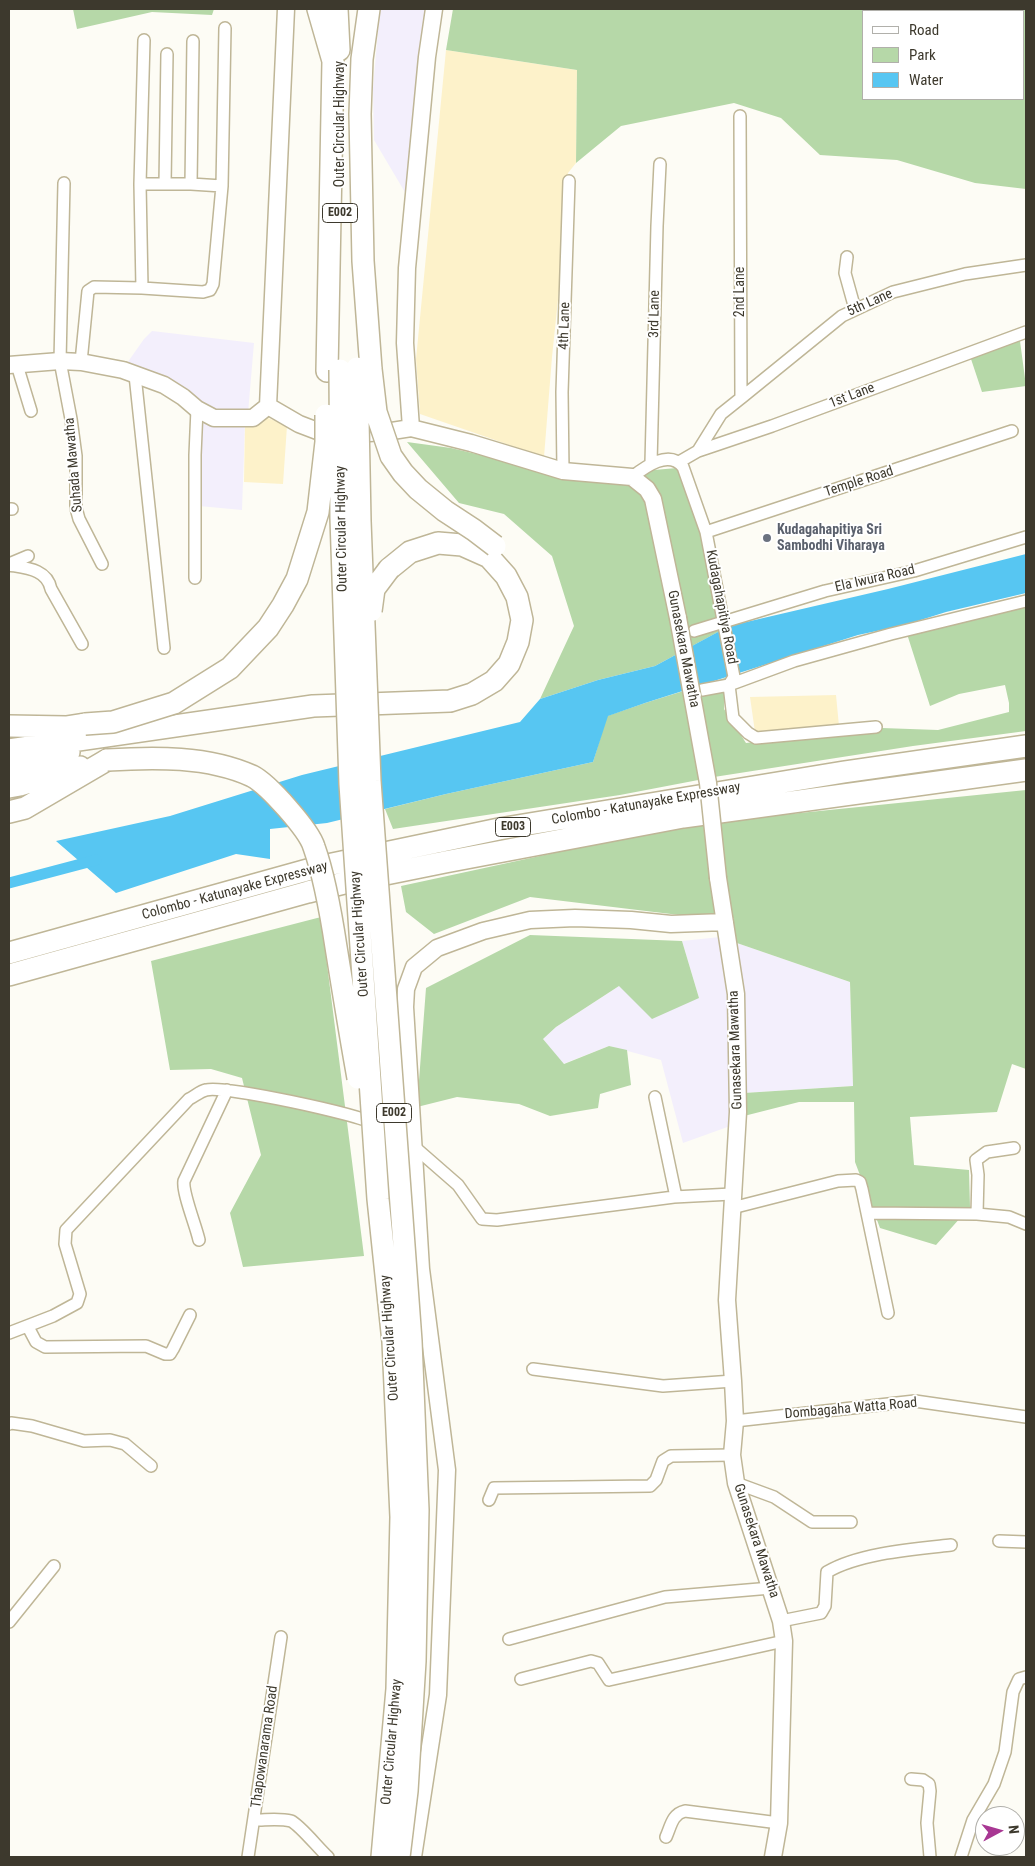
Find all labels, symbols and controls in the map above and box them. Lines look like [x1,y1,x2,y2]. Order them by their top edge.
legend [862,10,1025,100]
text: Road [909,21,939,39]
text: Park [909,46,936,64]
street label: Outer Circular Highway [332,61,348,187]
text: Water [909,71,943,89]
road number: E002 [322,204,358,222]
street label: 2nd Lane [732,267,748,317]
street label: 5th Lane [845,286,895,320]
street label: 3rd Lane [646,290,664,338]
street label: 4th Lane [556,302,574,350]
street label: 1st Lane [827,380,877,412]
street label: Suhada Mawatha [61,417,87,513]
street label: Temple Road [822,463,896,501]
street label: Outer Circular Highway [332,466,352,592]
place label: Kudagahapitiya Sri Sambodhi Viharaya [777,522,885,554]
marker: Kudagahapitiya Sri Sambodhi Viharaya [761,532,773,544]
street label: Kudagahapitiya Road [702,548,740,666]
street label: Ela Iwura Road [833,562,917,596]
street label: Gunasekara Mawatha [663,589,703,709]
street label: Colombo - Katunayake Expressway [550,779,742,829]
road number: E003 [496,818,530,836]
street label: Colombo - Katunayake Expressway [140,858,330,924]
street label: Outer Circular Highway [347,870,373,998]
street label: Gunasekara Mawatha [726,990,746,1110]
road number: E002 [376,1104,412,1122]
street label: Outer Circular Highway [377,1274,403,1402]
street label: Dombagaha Watta Road [784,1395,918,1423]
street label: Gunasekara Mawatha [730,1482,782,1600]
street label: Outer Circular Highway [378,1678,406,1806]
street label: Thapowanarama Road [248,1685,282,1809]
north arrow [975,1806,1025,1856]
text: N [1006,1824,1022,1835]

